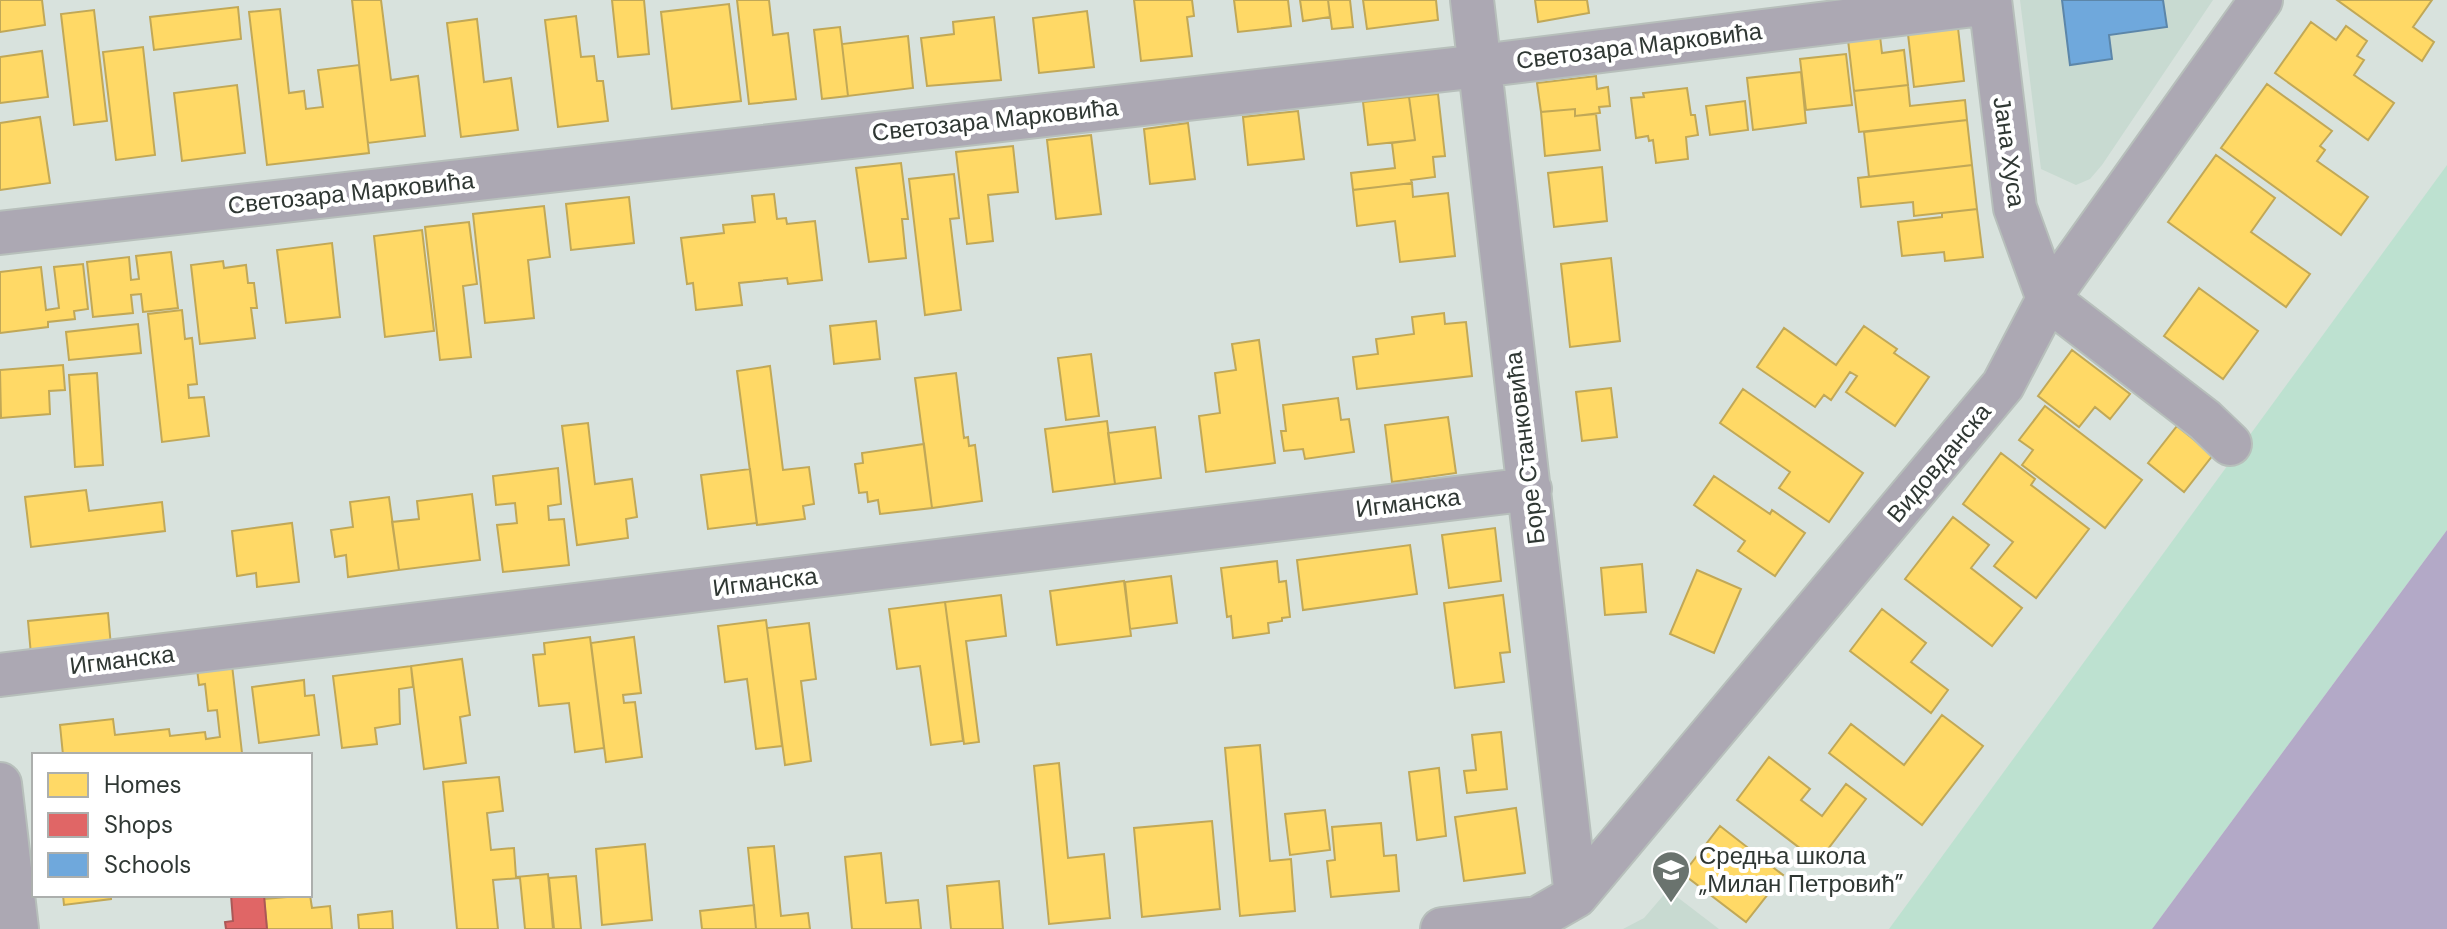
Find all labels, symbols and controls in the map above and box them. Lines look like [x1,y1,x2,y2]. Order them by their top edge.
street label: Светозара Марковића [1514,15,1764,76]
street label: Светозара Марковића [870,91,1120,148]
street label: Јана Хуса [1986,95,2033,210]
street label: Светозара Марковића [226,164,476,221]
street label: Боре Станковића [1497,349,1552,546]
street label: Видовданска [1880,396,1998,529]
street label: Игманска [1354,481,1463,524]
street label: Игманска [711,560,820,603]
street label: Игманска [68,638,177,681]
legend [32,753,312,897]
text: Homes [104,769,182,800]
text: Shops [104,809,173,840]
place label: Средња школа „Милан Петровић” [1699,840,1904,899]
text: Schools [104,849,191,880]
school or university icon: Средња школа „Милан Петровић” [1650,849,1692,904]

